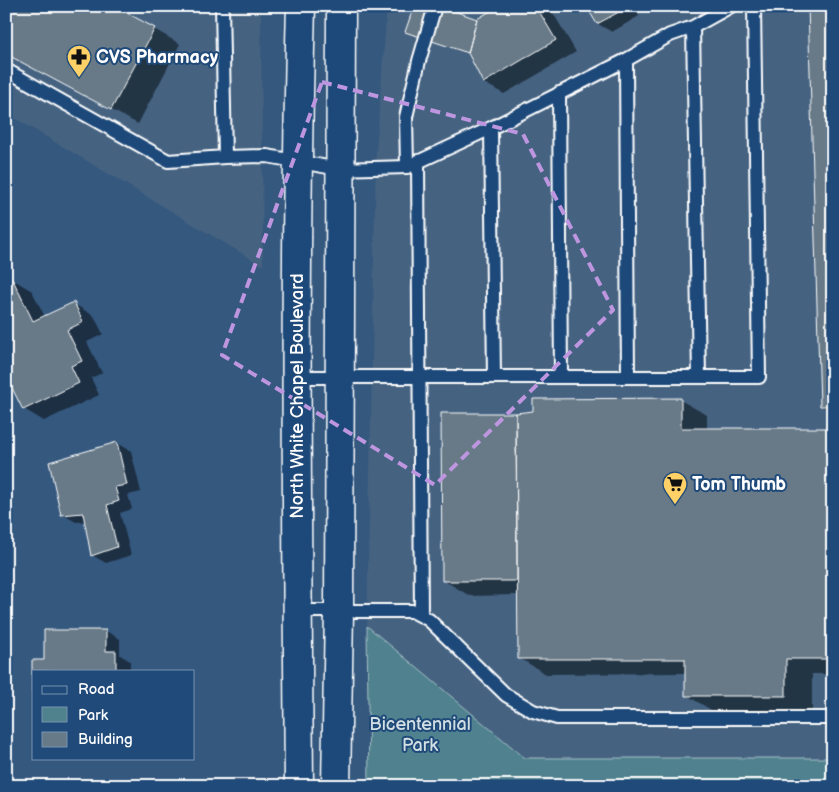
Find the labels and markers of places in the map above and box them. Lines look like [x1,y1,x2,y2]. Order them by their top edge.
pharmacy icon: CVS Pharmacy [66,44,92,78]
place label: CVS Pharmacy [96,47,219,68]
supermarket icon: Tom Thumb [662,471,688,505]
place label: Tom Thumb [692,474,787,495]

